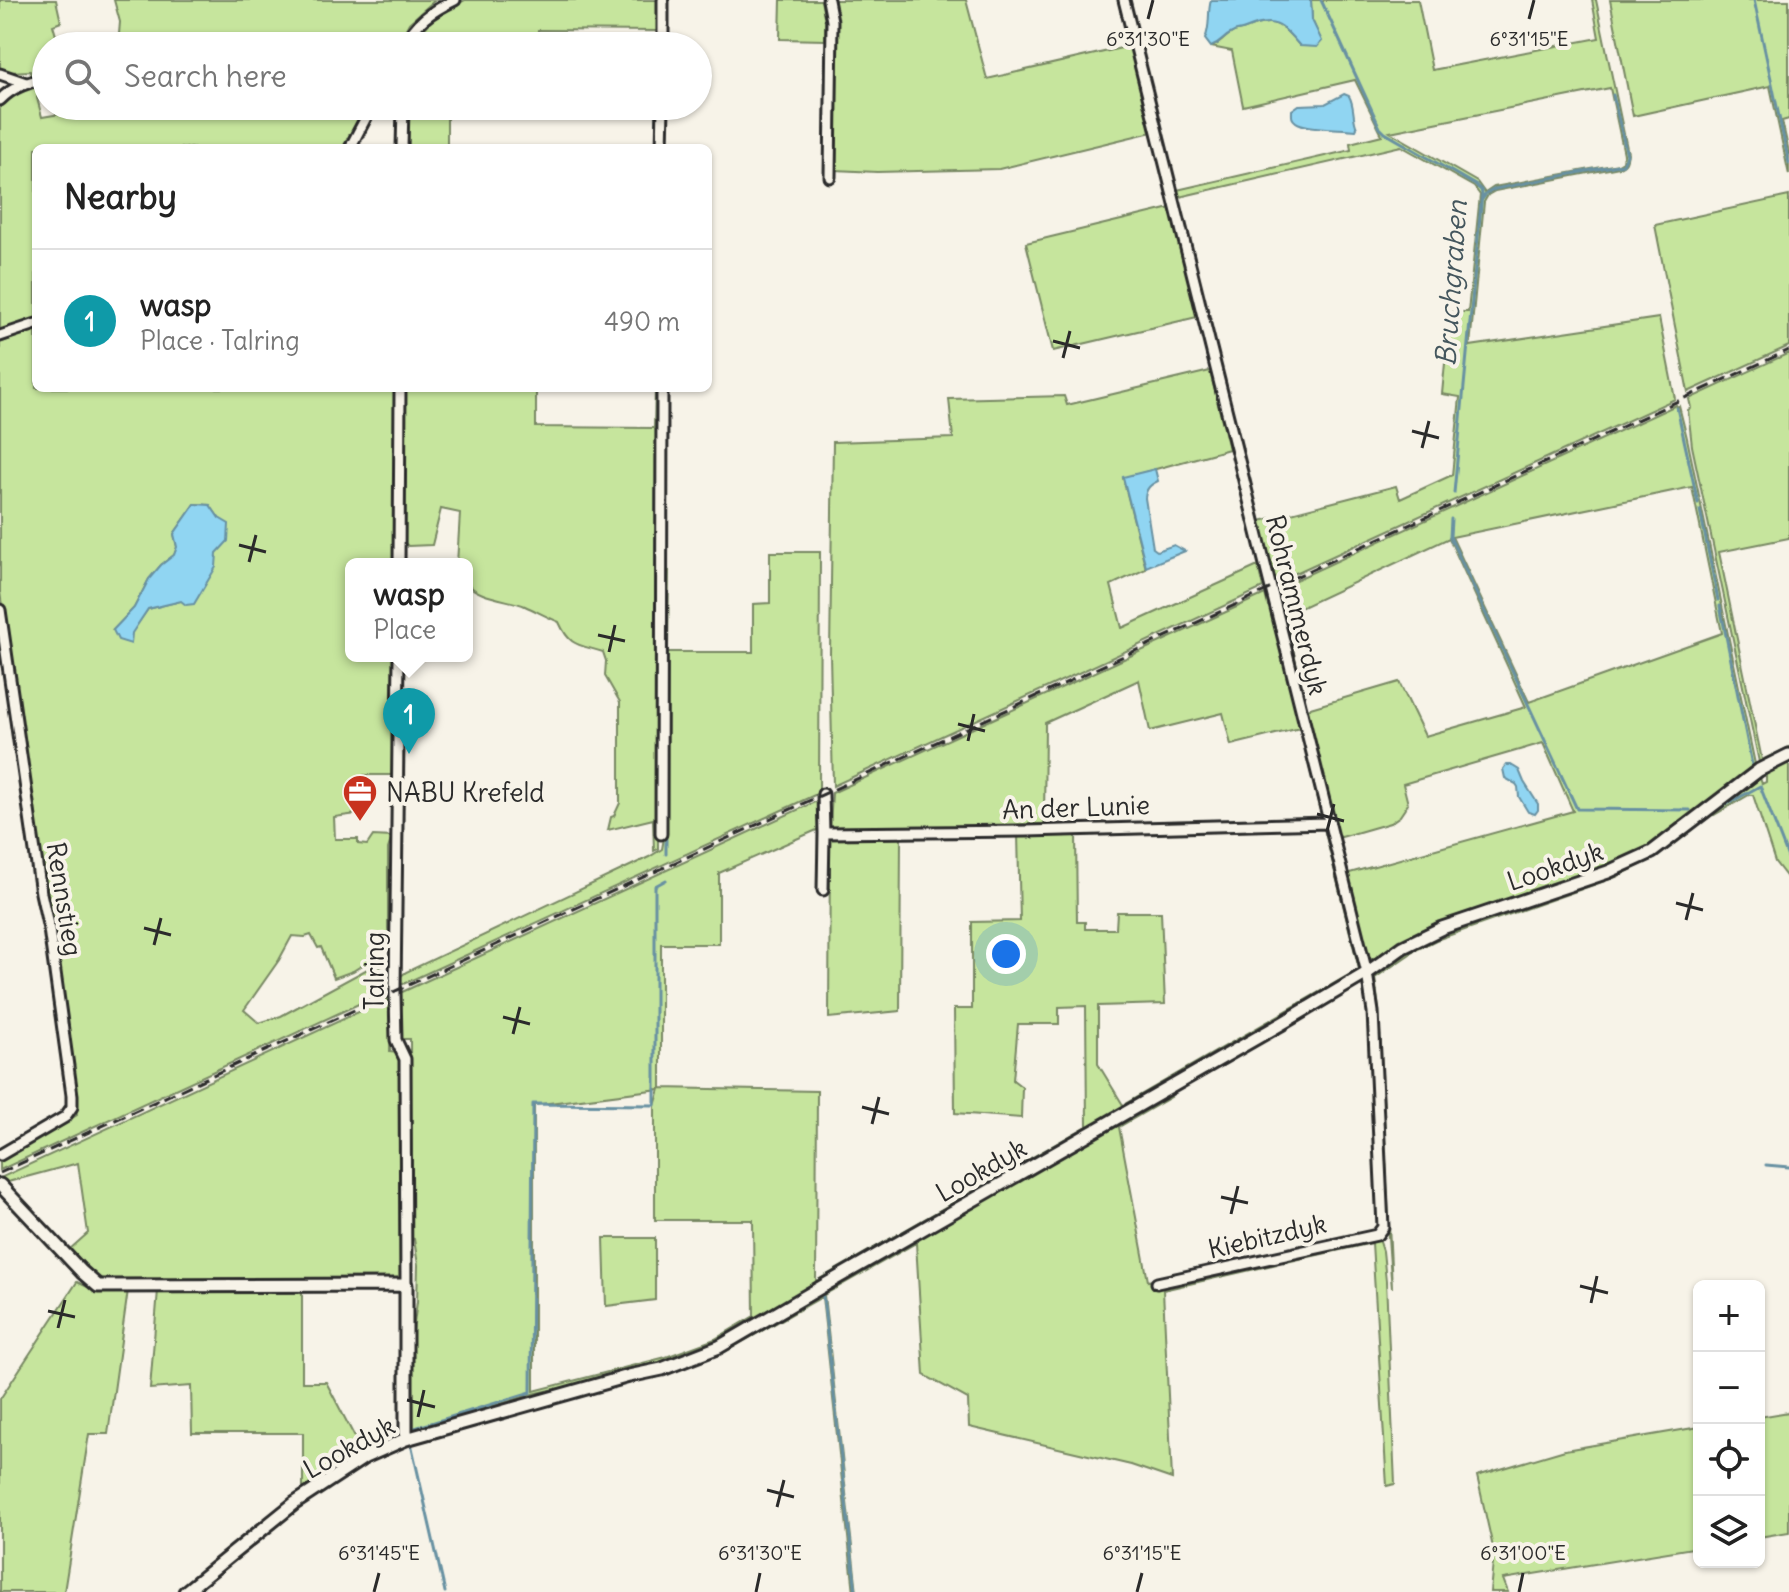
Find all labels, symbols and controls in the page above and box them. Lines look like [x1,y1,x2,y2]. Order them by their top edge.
text: 6°31'30"E [1106,26,1190,51]
text: 6°31'15"E [1489,26,1569,51]
search box [32,32,712,120]
icon: search [60,54,104,98]
text: Search here [124,57,287,95]
text: Nearby [64,175,177,218]
water label: Bruchgraben [1427,198,1475,367]
text: wasp [140,286,211,324]
text: 1 [85,305,95,338]
text: 490 m [604,305,680,338]
text: Place · Talring [140,324,300,357]
street label: Rohrammerdyk [1259,512,1335,698]
popup [345,558,473,662]
text: wasp [373,575,445,613]
text: Place [373,613,436,646]
pin: 1 [383,688,435,754]
office icon: NABU Krefeld [341,773,379,823]
place label: NABU Krefeld [386,776,545,809]
street label: An der Lunie [1002,788,1150,826]
street label: Lookdyk [1503,834,1607,898]
street label: Rennstieg [40,840,90,958]
street label: Talring [358,932,391,1010]
your location [986,934,1026,974]
street label: Lookdyk [930,1131,1032,1209]
street label: Kiebitzdyk [1205,1206,1329,1266]
map controls [1693,1280,1765,1568]
button: + [1693,1280,1765,1352]
button: − [1693,1352,1765,1424]
street label: Lookdyk [298,1408,400,1486]
button: locate [1693,1424,1765,1496]
button: layers [1693,1496,1765,1568]
text: 6°31'45"E [338,1540,420,1565]
text: 6°31'30"E [718,1540,802,1565]
text: 6°31'15"E [1102,1540,1182,1565]
text: 6°31'00"E [1480,1540,1566,1565]

